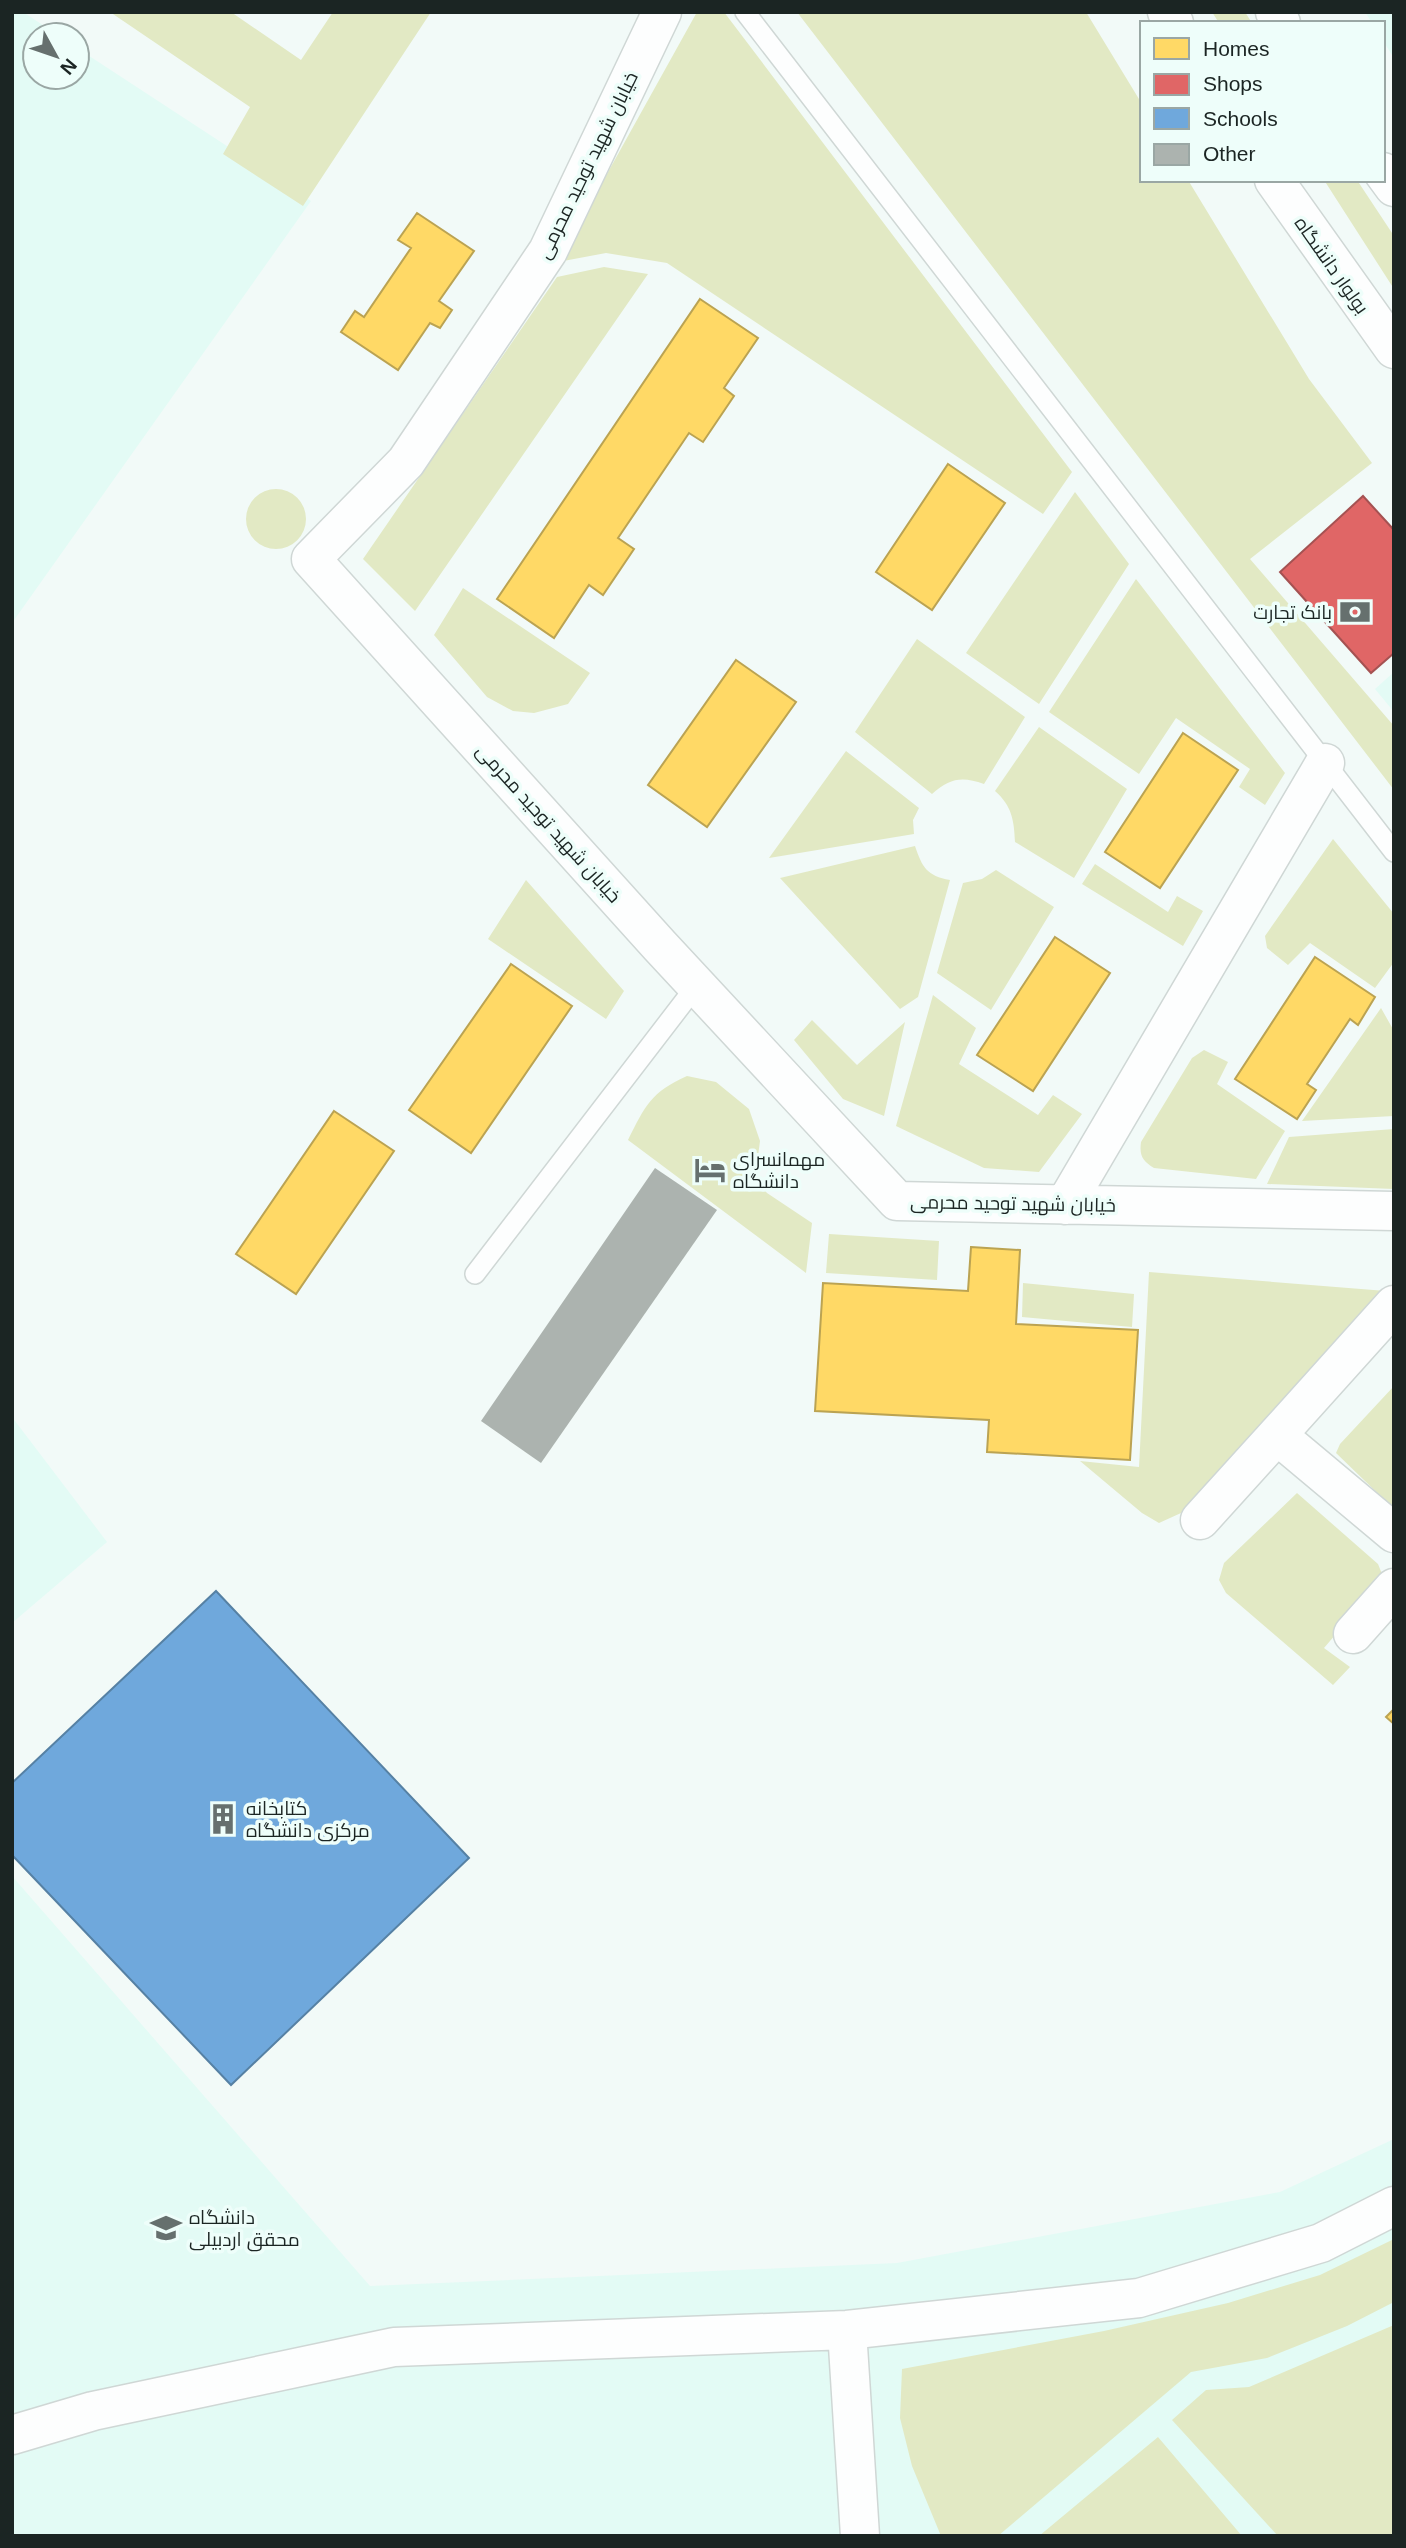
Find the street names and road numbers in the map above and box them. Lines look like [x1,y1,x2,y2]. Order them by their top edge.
street label: خیابان شهید توحید محرمی [533,68,643,263]
street label: بولوار دانشگاه [1290,213,1373,318]
street label: خیابان شهید توحید محرمی [471,740,625,907]
street label: خیابان شهید توحید محرمی [910,1191,1116,1217]

